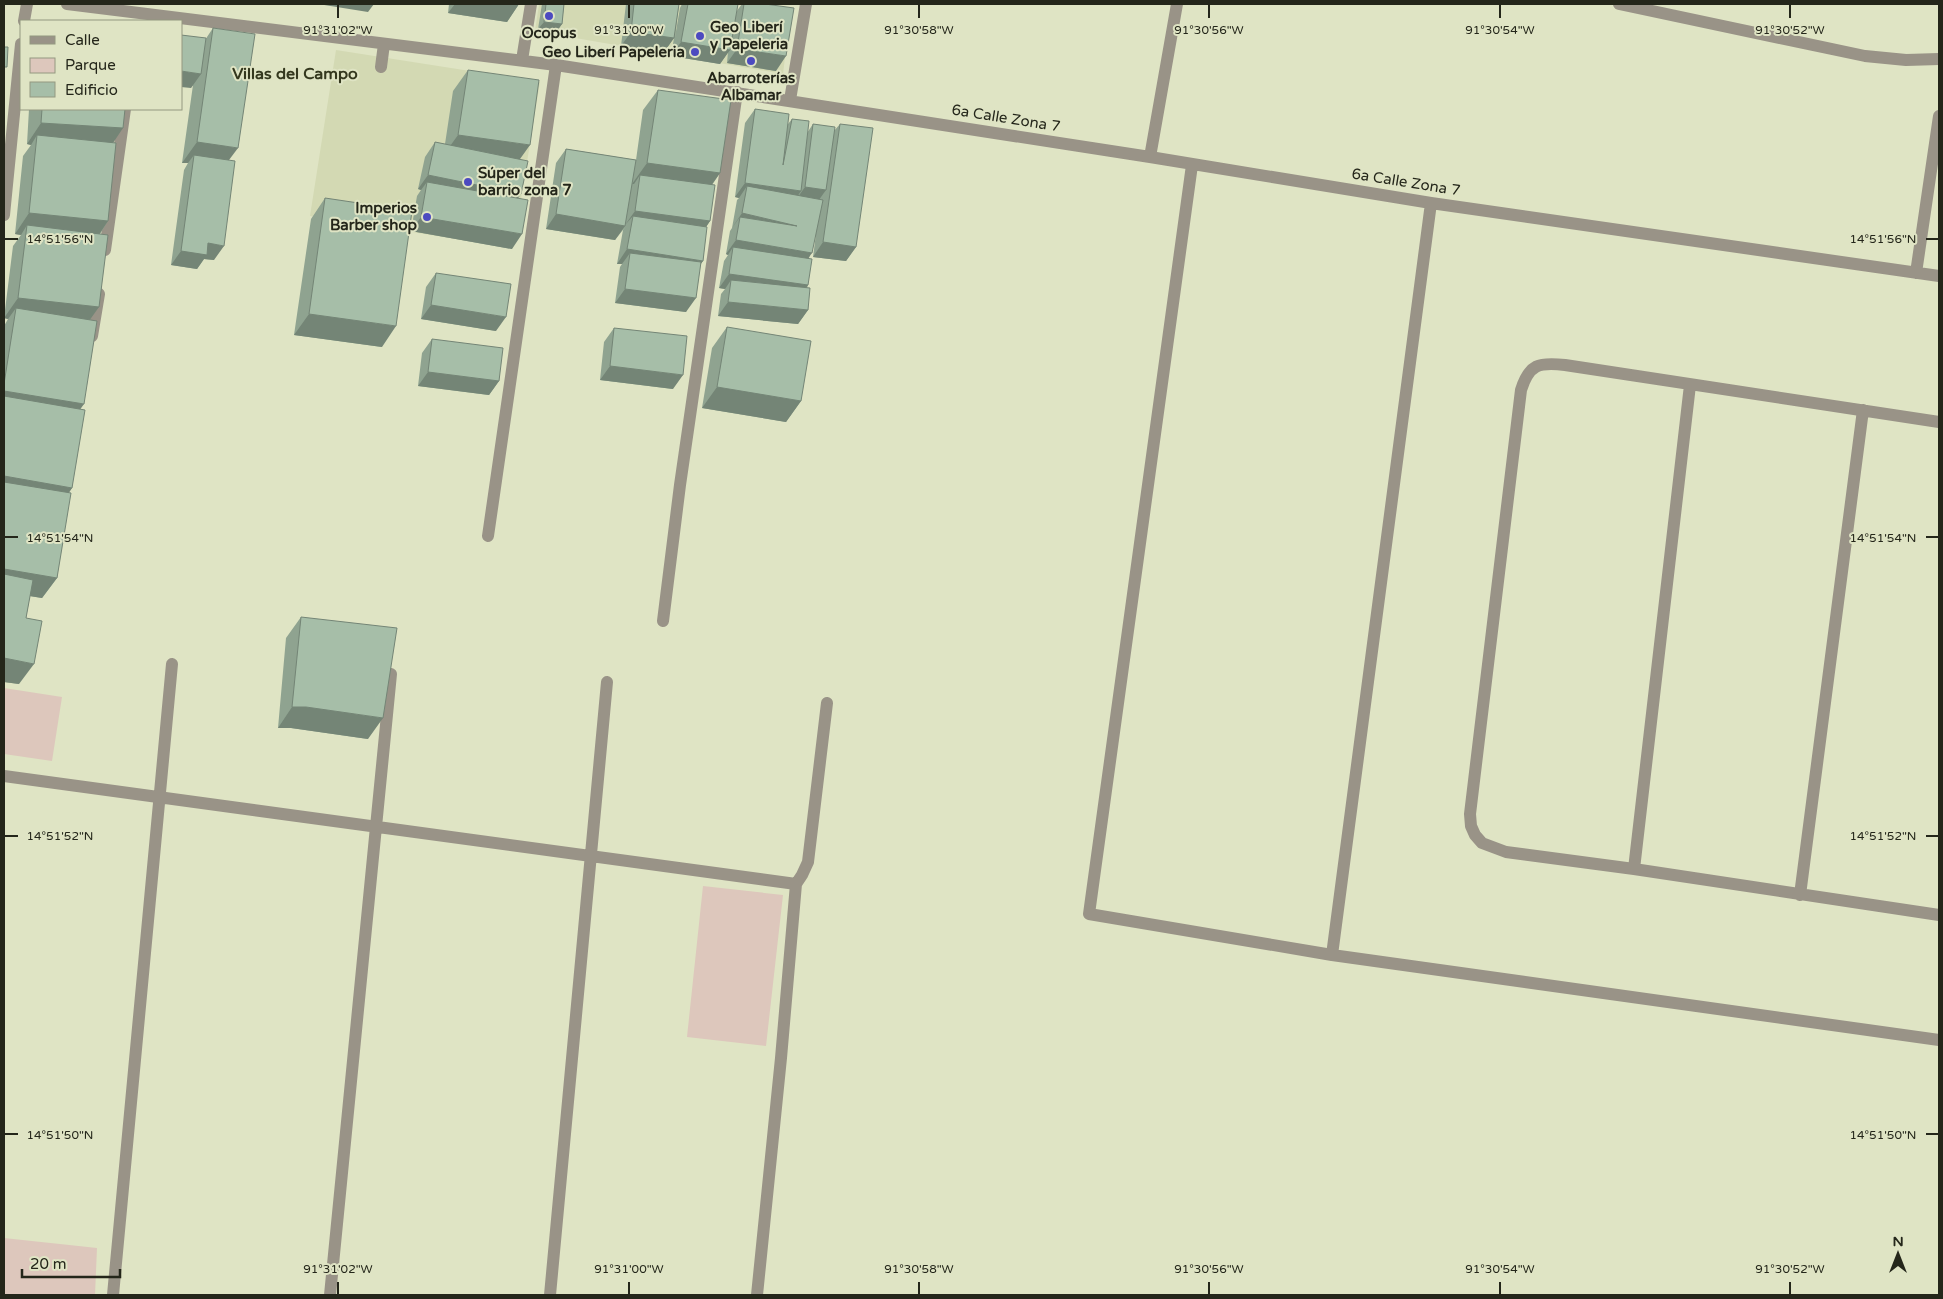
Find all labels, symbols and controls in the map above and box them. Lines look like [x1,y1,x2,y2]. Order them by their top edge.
marker: Ocopus [543,10,555,22]
place label: Geo Liberí y Papeleria [710,18,788,54]
legend [20,20,182,110]
text: 91°31'02"W [303,23,373,37]
text: 91°31'00"W [594,23,664,37]
text: 91°30'58"W [884,23,954,37]
text: 91°30'56"W [1174,23,1244,37]
text: 91°30'54"W [1465,23,1535,37]
text: 91°30'52"W [1755,23,1825,37]
place label: Ocopus [522,24,576,43]
marker: Geo Liberí y Papeleria [694,30,706,42]
text: Calle [65,31,100,49]
place label: Geo Liberí Papeleria [542,43,685,62]
marker: Geo Liberí Papeleria [689,46,701,58]
marker: Abarroterías Albamar [745,55,757,67]
text: Parque [65,56,116,74]
district label: Villas del Campo [232,64,358,84]
place label: Abarroterías Albamar [707,69,795,104]
text: Edificio [65,81,118,99]
street label: 6a Calle Zona 7 [950,101,1062,135]
place label: Súper del barrio zona 7 [478,164,572,199]
street label: 6a Calle Zona 7 [1350,165,1462,199]
marker: Súper del barrio zona 7 [462,176,474,188]
place label: Imperios Barber shop [330,199,418,235]
marker: Imperios Barber shop [421,211,433,223]
text: 14°51'56"N [27,232,94,246]
text: 14°51'56"N [1850,232,1917,246]
text: 14°51'54"N [27,531,94,545]
text: 14°51'54"N [1850,531,1917,545]
text: 14°51'52"N [27,829,94,843]
text: 14°51'52"N [1850,829,1917,843]
text: 14°51'50"N [27,1128,94,1142]
text: 14°51'50"N [1850,1128,1917,1142]
north arrow [1873,1229,1923,1279]
text: N [1892,1233,1904,1250]
scale bar [22,1246,120,1278]
text: 20 m [30,1255,67,1273]
text: 91°31'02"W [303,1262,373,1276]
text: 91°31'00"W [594,1262,664,1276]
text: 91°30'58"W [884,1262,954,1276]
text: 91°30'56"W [1174,1262,1244,1276]
text: 91°30'54"W [1465,1262,1535,1276]
text: 91°30'52"W [1755,1262,1825,1276]

